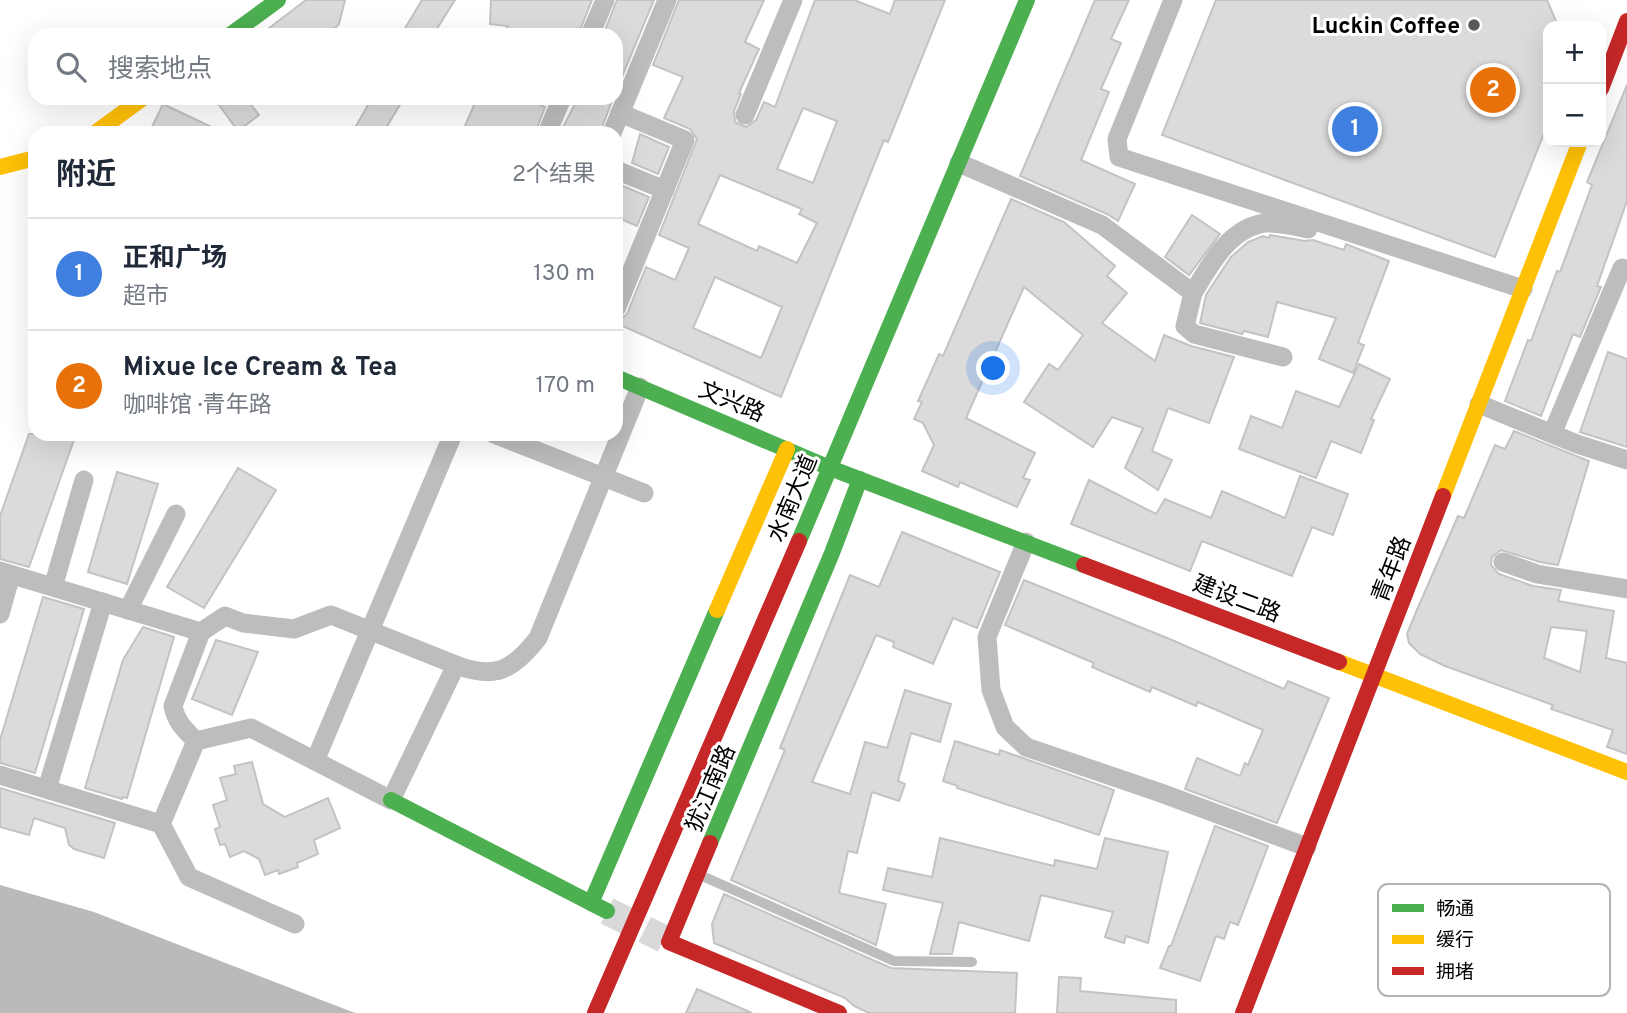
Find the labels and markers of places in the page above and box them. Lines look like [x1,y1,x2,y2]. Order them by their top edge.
place label: Luckin Coffee [1312,13,1460,42]
marker: Luckin Coffee [1466,17,1482,33]
pin: 2 [1470,64,1516,116]
pin: 1 [1332,103,1378,155]

